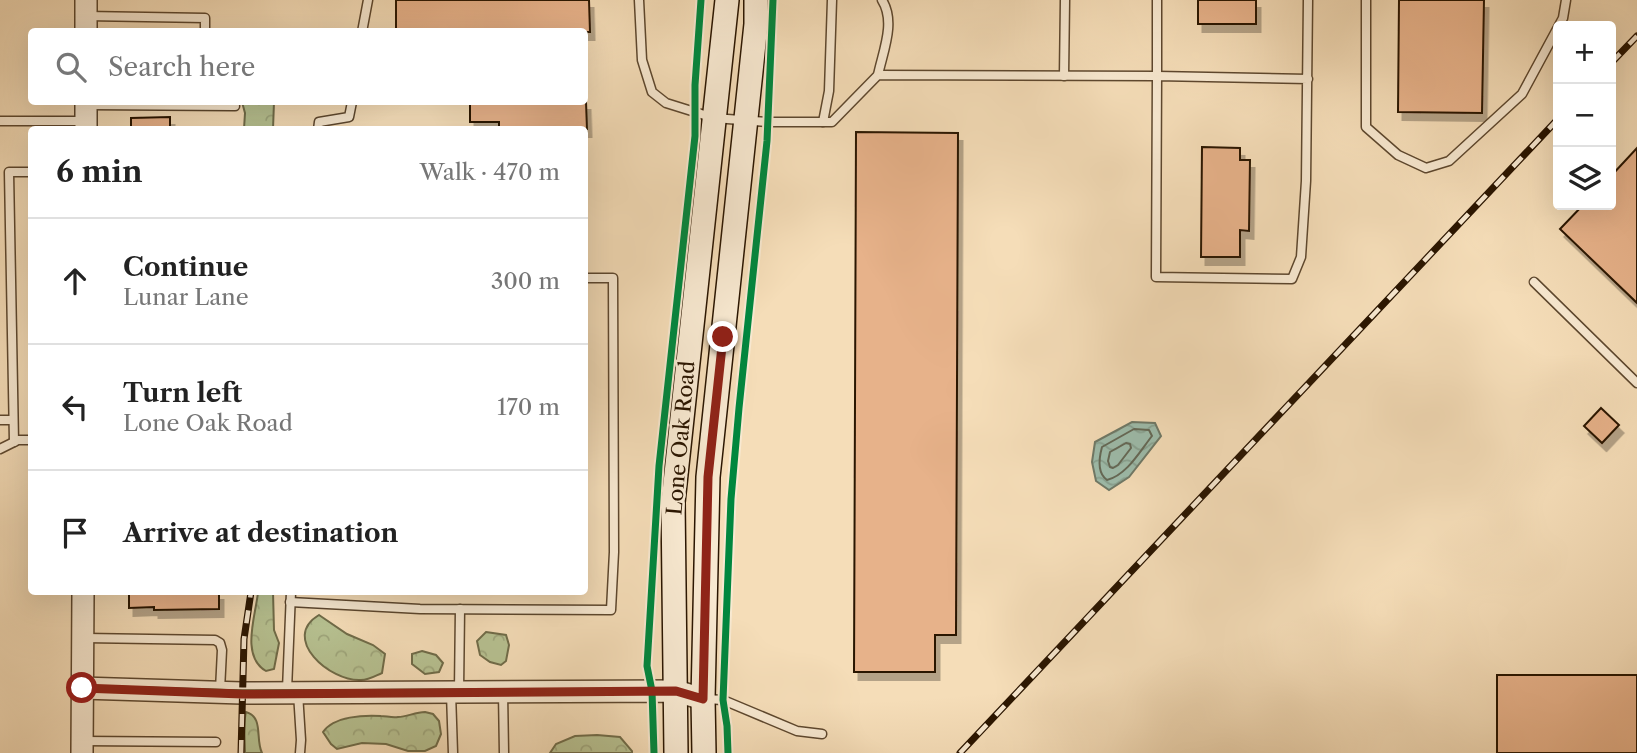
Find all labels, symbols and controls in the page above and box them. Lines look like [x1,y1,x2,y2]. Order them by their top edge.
map controls [1553,21,1616,210]
button: + [1553,21,1616,84]
search box [28,28,588,105]
icon: search [52,48,90,86]
text: Search here [108,51,255,83]
button: − [1553,84,1616,147]
button: layers [1553,147,1616,210]
text: 6 min [56,153,143,190]
text: Walk · 470 m [420,158,560,186]
text: Continue [123,251,248,283]
icon: ahead [56,262,94,300]
text: 300 m [491,267,560,295]
text: Lunar Lane [123,283,249,311]
route end [707,321,738,352]
street label: Lone Oak Road [661,359,700,516]
text: Turn left [123,377,242,409]
icon: left [56,388,94,426]
text: 170 m [497,393,560,421]
text: Lone Oak Road [123,409,293,437]
icon: arrive [56,514,94,552]
text: Arrive at destination [123,517,398,549]
route start [66,672,97,703]

